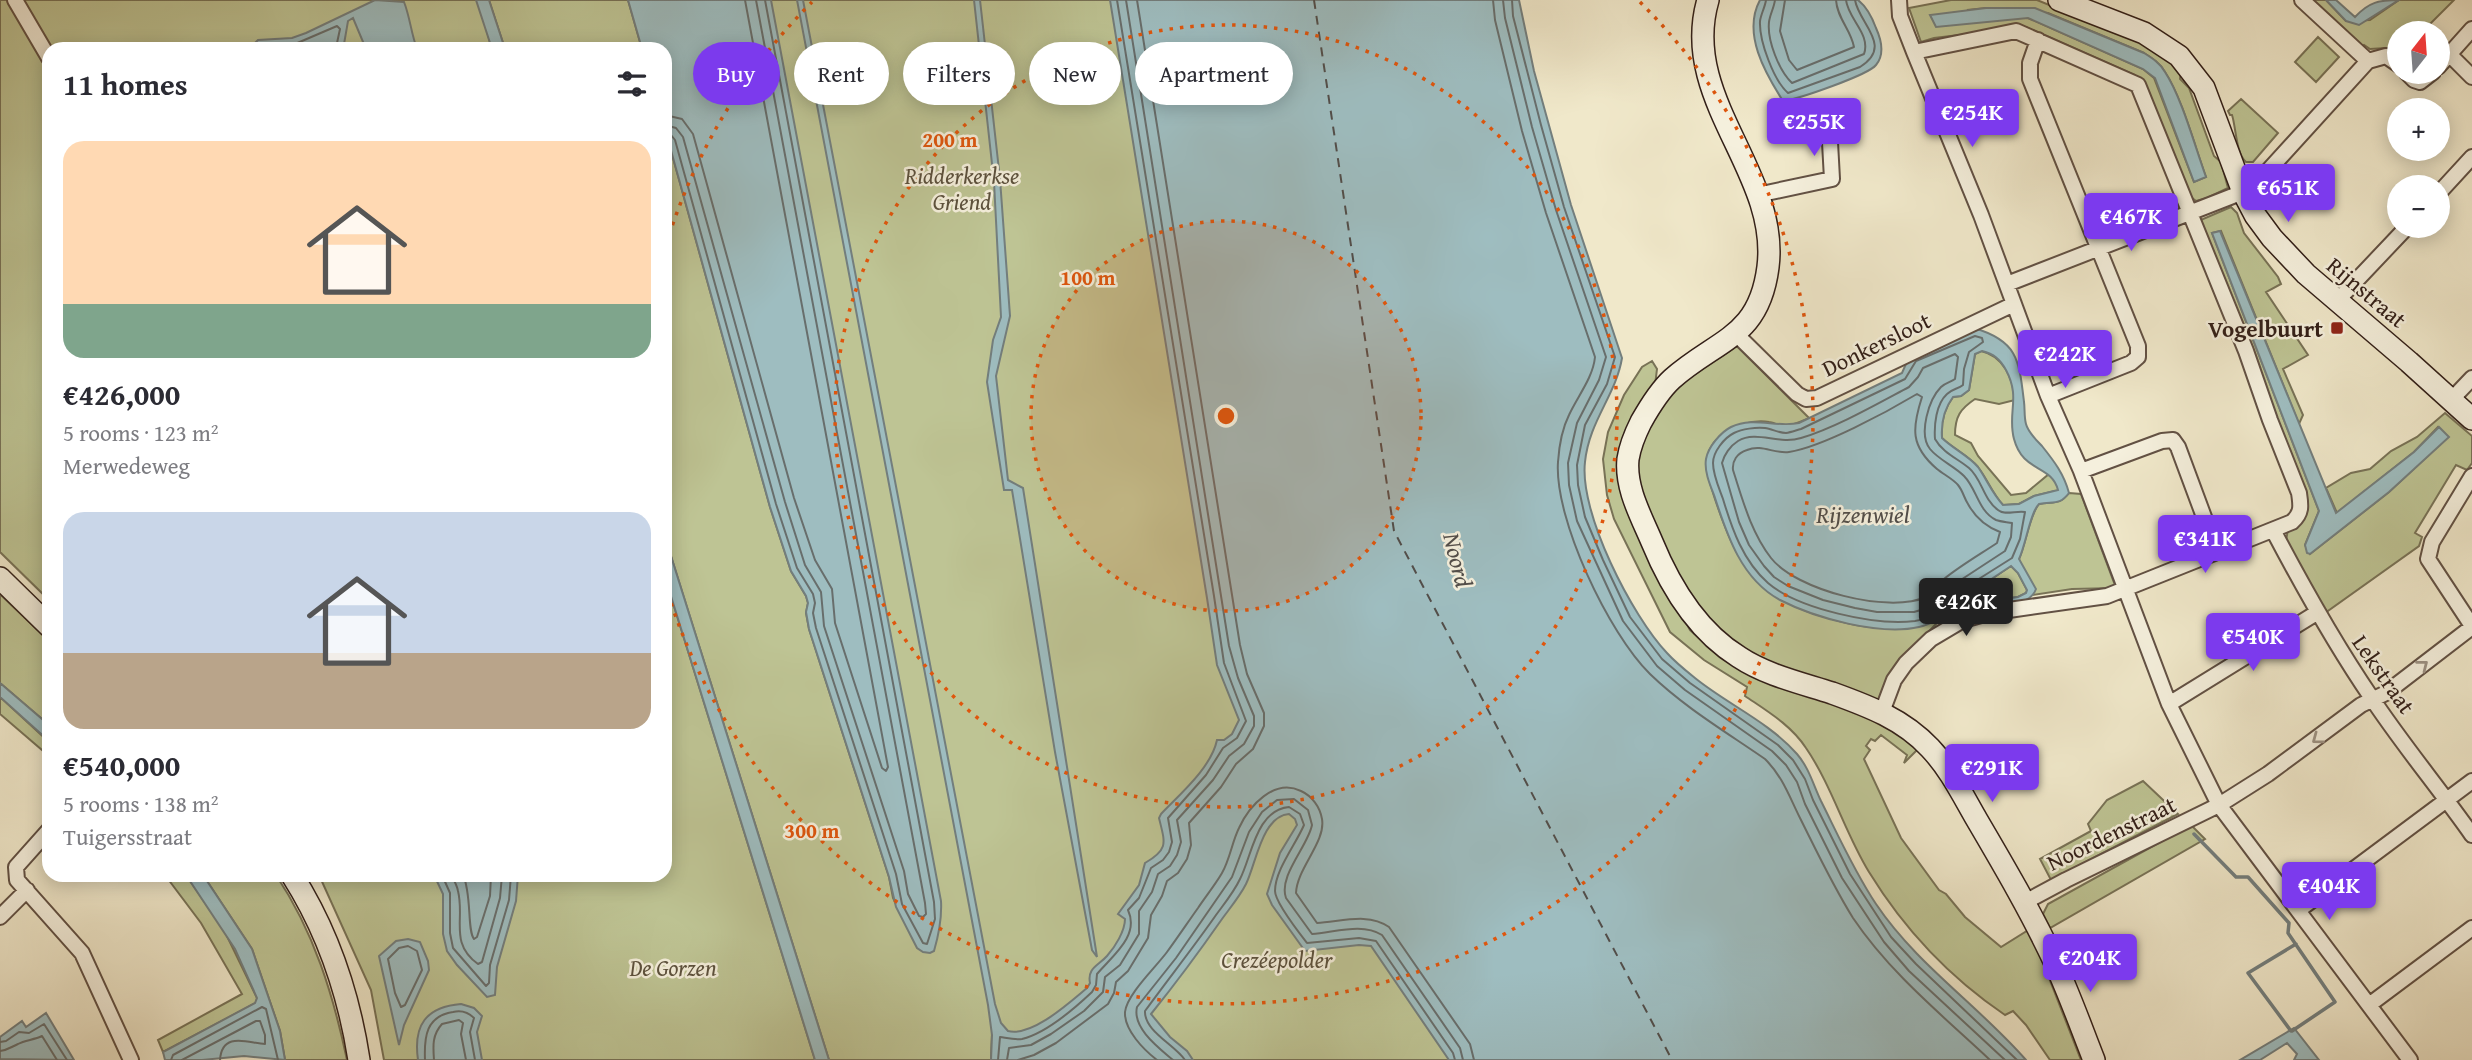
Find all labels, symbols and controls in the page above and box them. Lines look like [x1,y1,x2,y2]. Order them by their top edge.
north arrow [2387,21,2450,84]
map controls [2387,21,2450,238]
chip: Buy [693,42,780,105]
chip: Rent [794,42,889,105]
chip: Filters [903,42,1015,105]
chip: New [1029,42,1121,105]
chip: Apartment [1135,42,1293,105]
text: 11 homes [63,62,188,106]
icon: filters [613,65,651,103]
pin: €254K [1923,90,2021,149]
text: €254K [1941,95,2003,128]
button: + [2387,98,2450,161]
pin: €255K [1765,99,1863,158]
text: €255K [1783,104,1845,137]
text: 200 m [922,124,978,155]
park label: Ridderkerkse Griend [904,159,1019,218]
pin: €651K [2239,164,2337,224]
text: €651K [2257,170,2319,203]
button: − [2387,175,2450,238]
icon: home [294,187,420,313]
pin: €467K [2082,194,2180,253]
text: €467K [2100,199,2162,232]
street label: Rijnstraat [2320,249,2414,335]
text: 100 m [1060,262,1116,293]
street label: Donkersloot [1816,303,1936,385]
place label: Vogelbuurt [2208,312,2323,345]
marker: Vogelbuurt [2329,320,2345,336]
pin: €242K [2016,330,2114,390]
text: €242K [2034,336,2096,369]
text: €426,000 [63,372,180,416]
centre of rings [1214,404,1238,428]
text: 5 rooms · 123 m² [63,416,218,449]
text: Merwedeweg [63,449,190,482]
water label: Rijzenwiel [1815,497,1910,532]
pin: €341K [2156,516,2254,575]
text: €341K [2174,521,2236,554]
water label: Noord [1434,528,1482,592]
icon: home [294,558,420,684]
pin: €426K [1917,578,2015,638]
text: €426K [1935,584,1997,617]
pin: €540K [2204,614,2302,673]
text: €540K [2222,619,2284,652]
street label: Lekstraat [2345,628,2423,720]
one-way arrow [2415,660,2428,673]
one-way arrow [2312,730,2324,743]
text: €540,000 [63,743,180,787]
pin: €291K [1943,744,2041,804]
text: €291K [1961,750,2023,783]
text: 5 rooms · 138 m² [63,787,218,820]
street label: Noordenstraat [2041,787,2181,879]
text: 300 m [784,815,840,846]
text: Tuigersstraat [63,820,192,853]
pin: €404K [2280,862,2378,922]
text: €404K [2298,868,2360,901]
pin: €204K [2041,934,2139,994]
text: €204K [2059,940,2121,973]
park label: Crezéepolder [1221,943,1334,976]
park label: De Gorzen [628,951,717,984]

